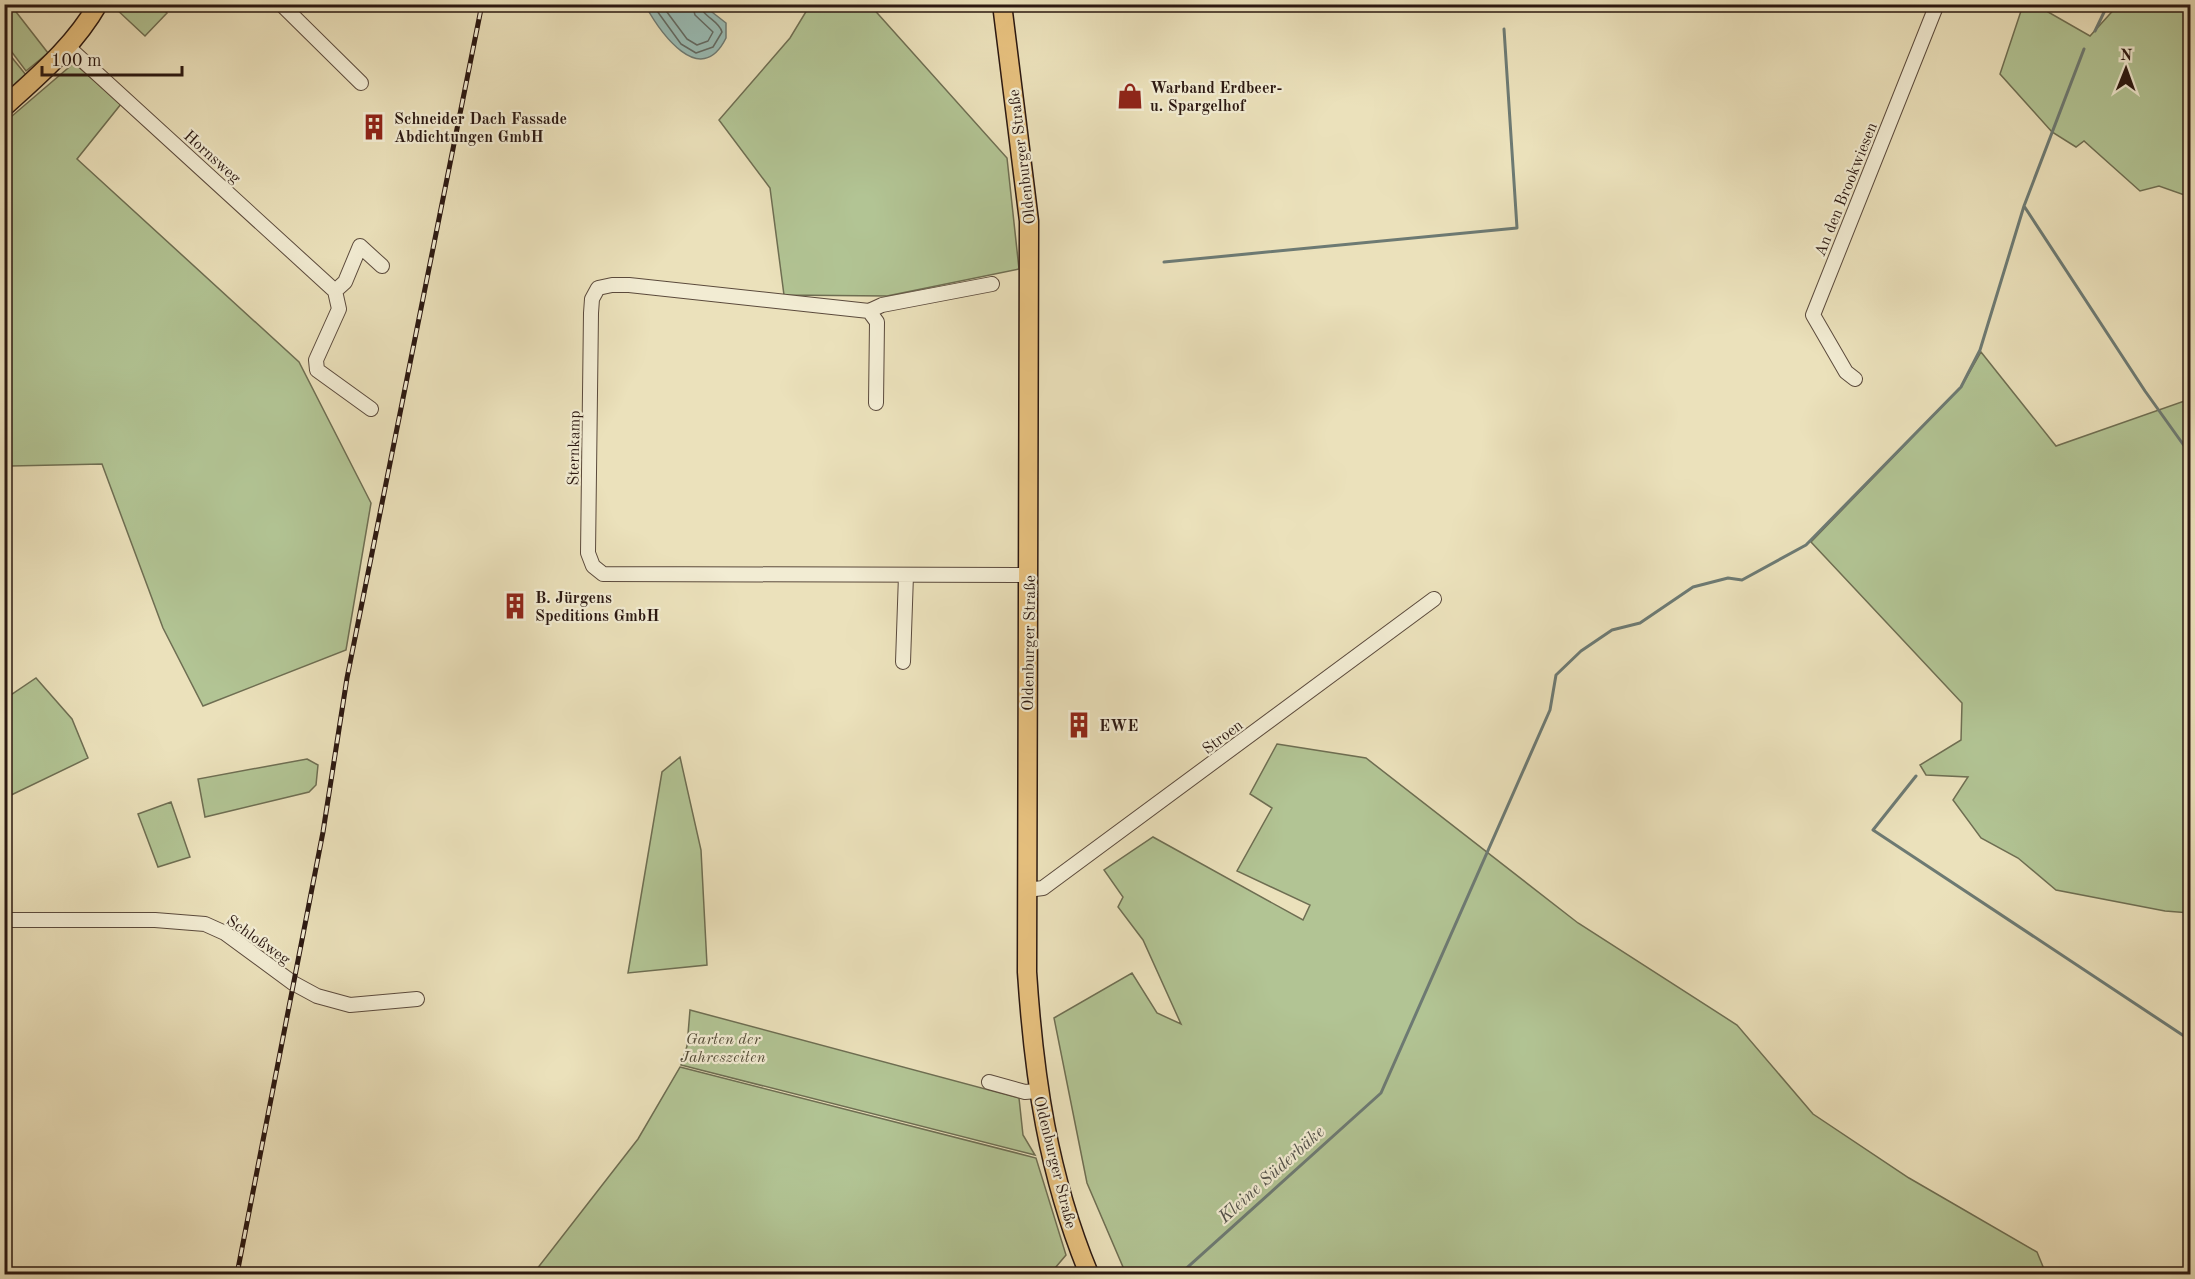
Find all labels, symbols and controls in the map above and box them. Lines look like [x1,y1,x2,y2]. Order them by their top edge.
scale bar [42,39,182,77]
north arrow [2096,39,2156,99]
text: N [2120,48,2133,64]
text: 100 m [51,52,102,70]
shop icon: Warband Erdbeer- u. Spargelhof [1115,81,1145,111]
place label: Warband Erdbeer- u. Spargelhof [1150,81,1282,115]
street label: Oldenburger Straße [1007,88,1039,225]
building icon: Schneider Dach Fassade Abdichtungen GmbH [359,112,389,142]
place label: Schneider Dach Fassade Abdichtungen GmbH [394,112,567,146]
street label: An den Brookwiesen [1813,120,1881,259]
street label: Hornsweg [180,128,243,187]
street label: Sternkamp [566,410,584,486]
street label: Oldenburger Straße [1021,575,1039,711]
building icon: B. Jürgens Speditions GmbH [500,591,530,621]
place label: B. Jürgens Speditions GmbH [535,591,659,625]
building icon: EWE [1064,710,1094,740]
street label: Stroen [1200,717,1247,758]
place label: EWE [1099,719,1138,735]
street label: Schloßweg [223,913,293,969]
park label: Garten der Jahreszeiten [680,1032,766,1066]
street label: Oldenburger Straße [1030,1095,1078,1230]
water label: Kleine Süderbäke [1215,1123,1328,1227]

